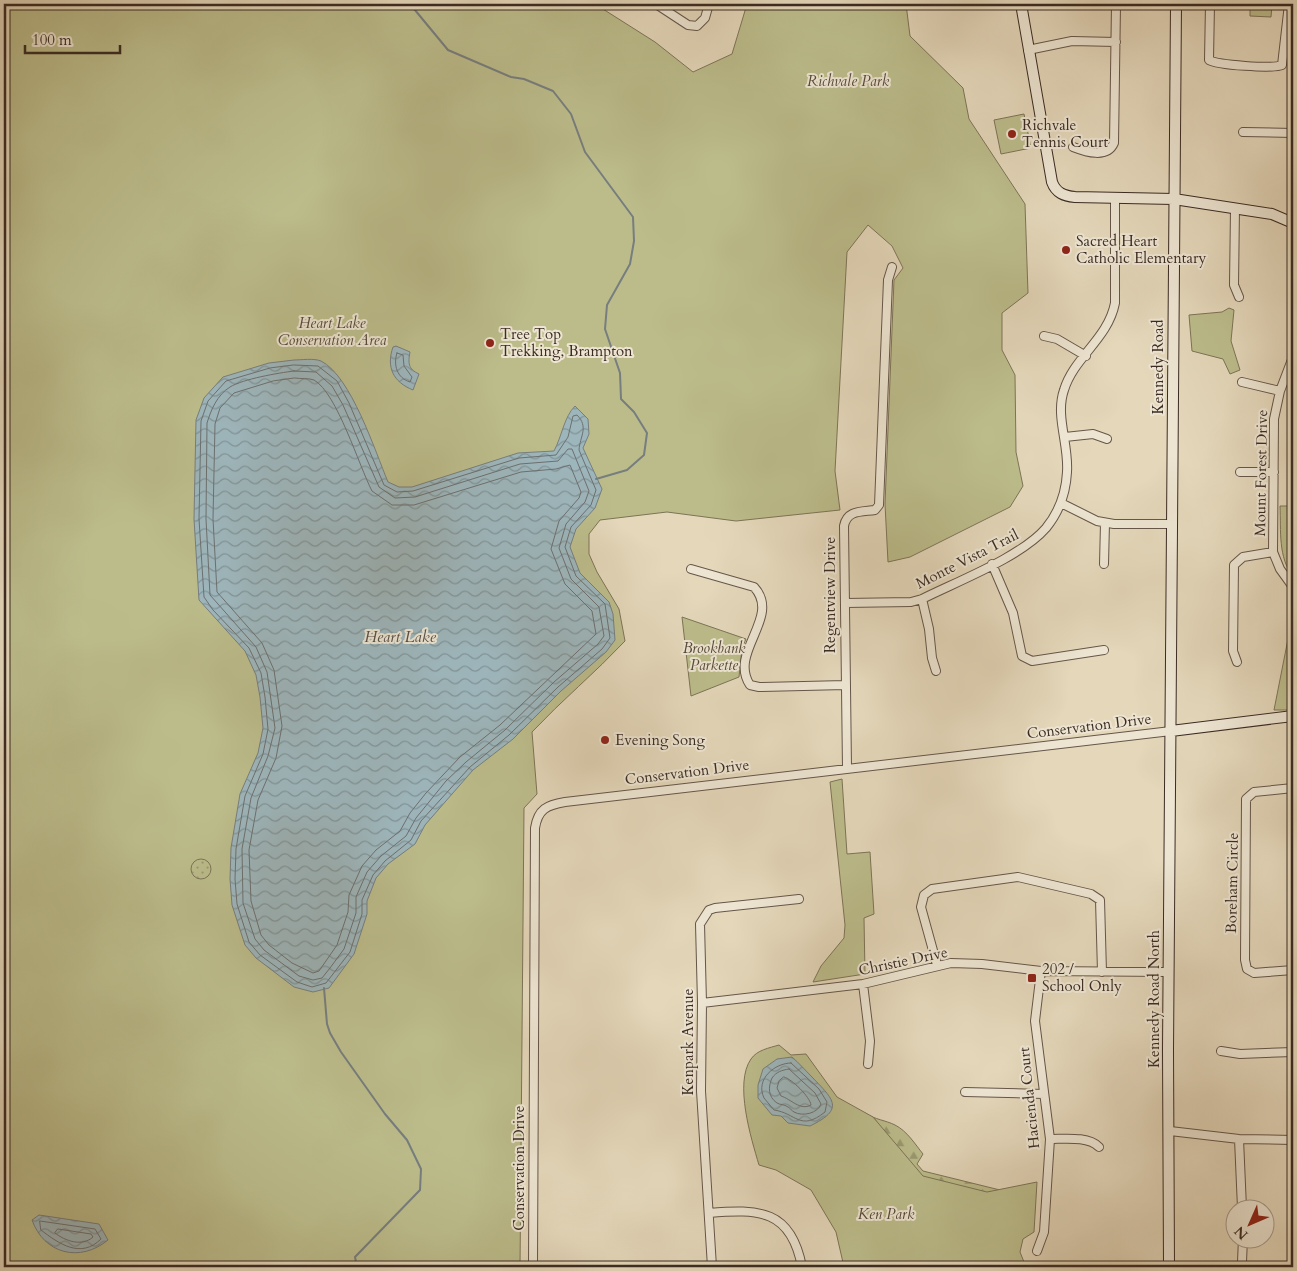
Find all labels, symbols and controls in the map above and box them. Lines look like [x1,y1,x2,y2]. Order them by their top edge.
scale bar [25,22,120,54]
text: 100 m [32,30,72,50]
park label: Richvale Park [807,71,890,91]
place label: Richvale Tennis Court [1022,115,1108,152]
marker: Richvale Tennis Court [1006,128,1018,140]
place label: Sacred Heart Catholic Elementary [1076,231,1207,268]
marker: Sacred Heart Catholic Elementary [1060,244,1072,256]
park label: Heart Lake Conservation Area [278,313,387,350]
street label: Kennedy Road [1148,320,1168,414]
place label: Tree Top Trekking, Brampton [500,324,633,361]
marker: Tree Top Trekking, Brampton [484,337,496,349]
street label: Mount Forest Drive [1250,409,1272,537]
street label: Monte Vista Trail [912,524,1022,594]
street label: Regentview Drive [820,536,840,653]
water label: Heart Lake [364,626,437,648]
park label: Brookbank Parkette [683,638,746,675]
street label: Conservation Drive [1026,708,1153,744]
place label: Evening Song [615,730,706,750]
marker: Evening Song [599,734,611,746]
street label: Conservation Drive [624,754,751,790]
street label: Boreham Circle [1221,832,1243,933]
street label: Kennedy Road North [1144,929,1164,1068]
street label: Christie Drive [857,942,950,980]
place label: 202 / School Only [1042,959,1122,996]
marker: 202 / School Only [1026,972,1038,984]
street label: Kenpark Avenue [678,988,698,1096]
street label: Hacienda Court [1014,1046,1044,1150]
street label: Conservation Drive [509,1105,529,1231]
north arrow [1224,1198,1274,1248]
park label: Ken Park [858,1204,915,1224]
text: N [1230,1222,1252,1244]

